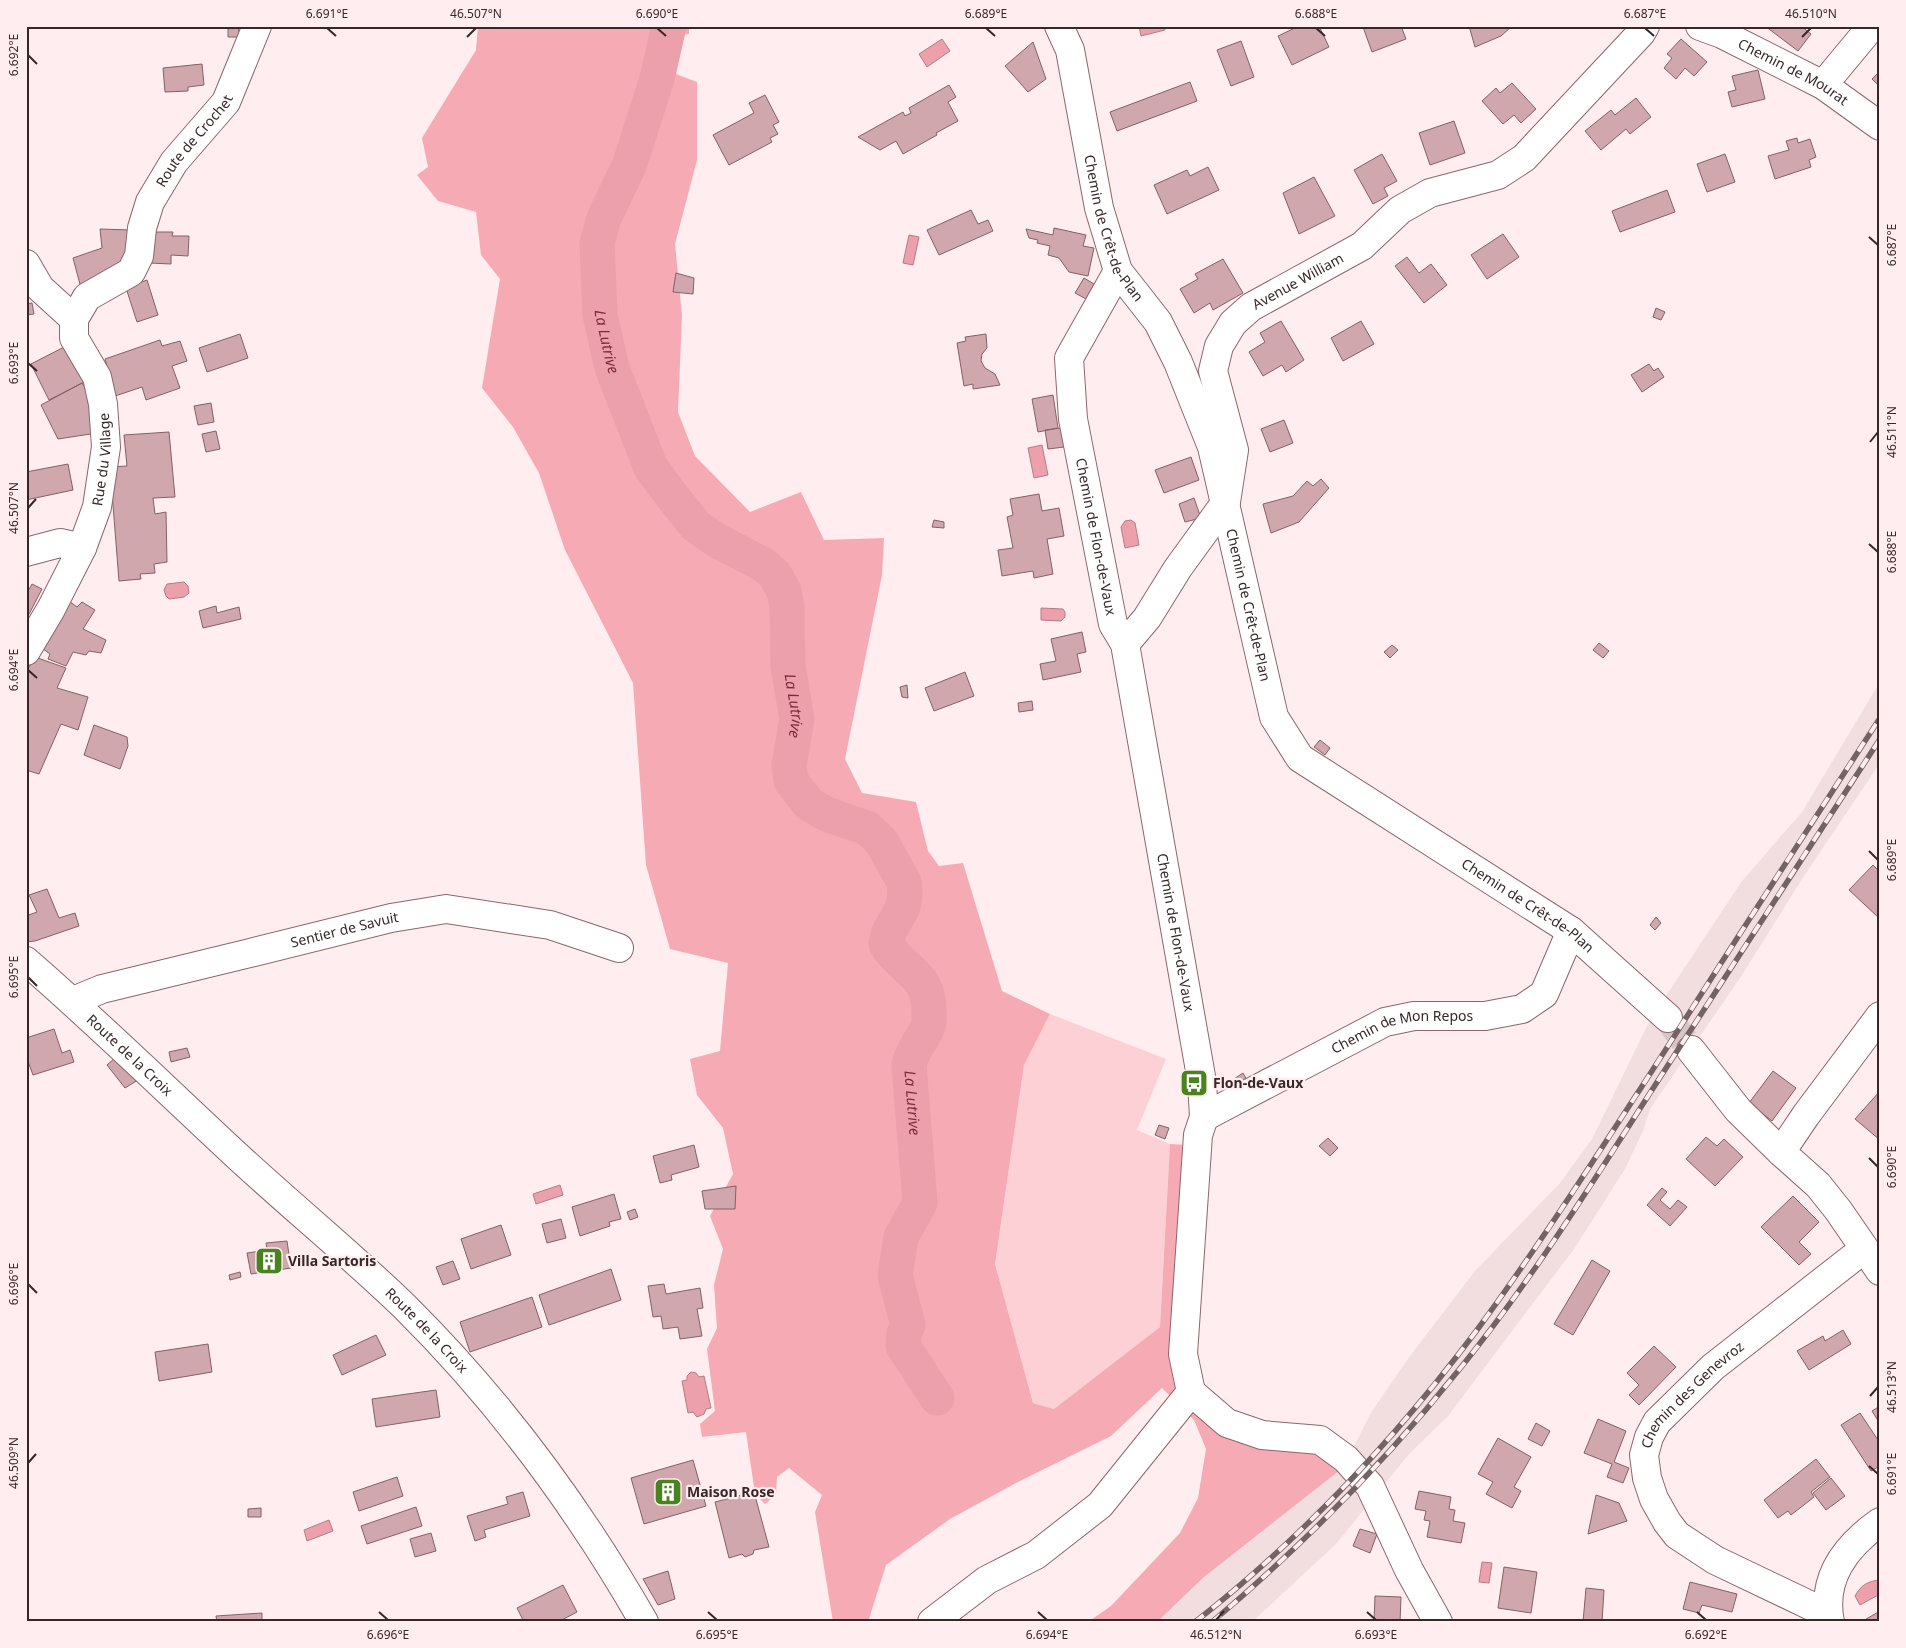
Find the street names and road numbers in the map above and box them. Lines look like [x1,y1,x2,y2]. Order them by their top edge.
street label: Chemin de Mourat [1735,34,1852,109]
street label: Route de Crochet [151,92,237,190]
street label: Chemin de Crêt-de-Plan [1080,153,1148,305]
street label: Avenue William [1249,248,1347,314]
street label: Rue du Village [87,412,115,507]
street label: Chemin de Flon-de-Vaux [1072,456,1121,618]
street label: Chemin de Crêt-de-Plan [1222,527,1275,683]
street label: Chemin de Flon-de-Vaux [1153,852,1200,1013]
street label: Chemin de Crêt-de-Plan [1458,854,1599,956]
street label: Sentier de Savuit [288,907,400,952]
street label: Chemin de Mon Repos [1328,1006,1474,1058]
street label: Route de la Croix [83,1010,178,1100]
street label: Route de la Croix [381,1283,473,1377]
street label: Chemin des Genevroz [1636,1336,1748,1450]

